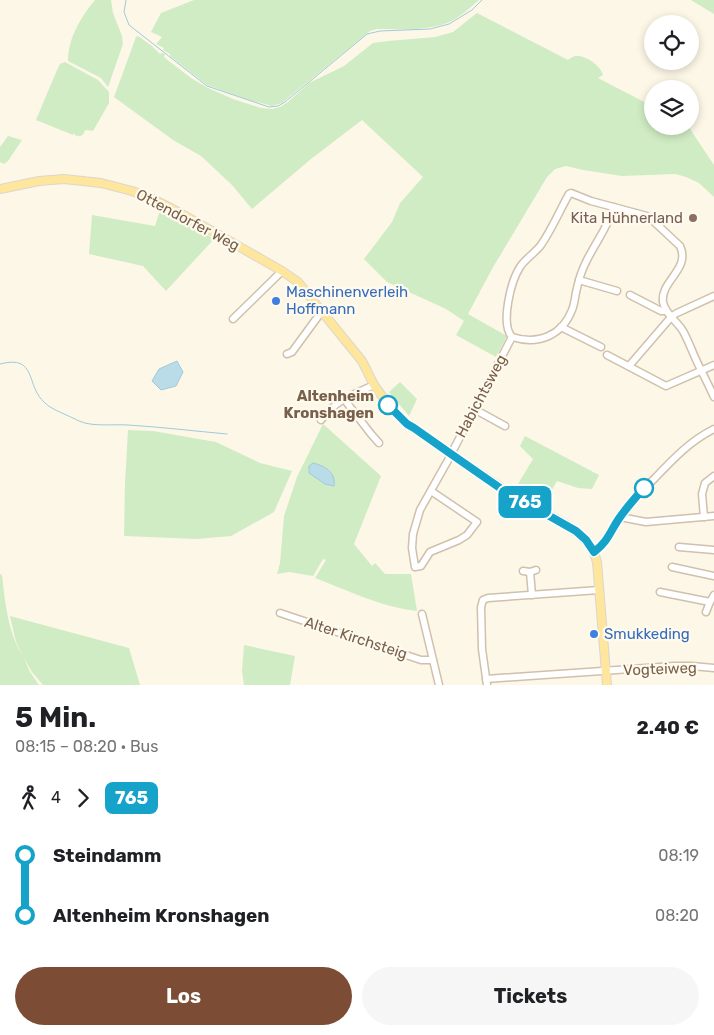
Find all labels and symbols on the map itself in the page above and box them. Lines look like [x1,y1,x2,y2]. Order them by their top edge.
street label: Ottendorfer Weg [133,185,243,255]
place label: Kita Hühnerland [571,209,683,227]
marker: Kita Hühnerland [687,212,699,224]
place label: Maschinenverleih Hoffmann [286,283,408,318]
marker: Maschinenverleih Hoffmann [270,295,282,307]
street label: Habichtsweg [452,351,510,441]
place label: Altenheim Kronshagen [284,387,374,422]
marker: Altenheim Kronshagen [378,395,398,415]
unlabelled marker [634,478,654,498]
line badge: 765 [496,486,554,518]
street label: Alter Kirchsteig [302,613,410,663]
place label: Smukkeding [604,625,690,643]
marker: Smukkeding [588,628,600,640]
street label: Vogteiweg [623,659,697,679]

